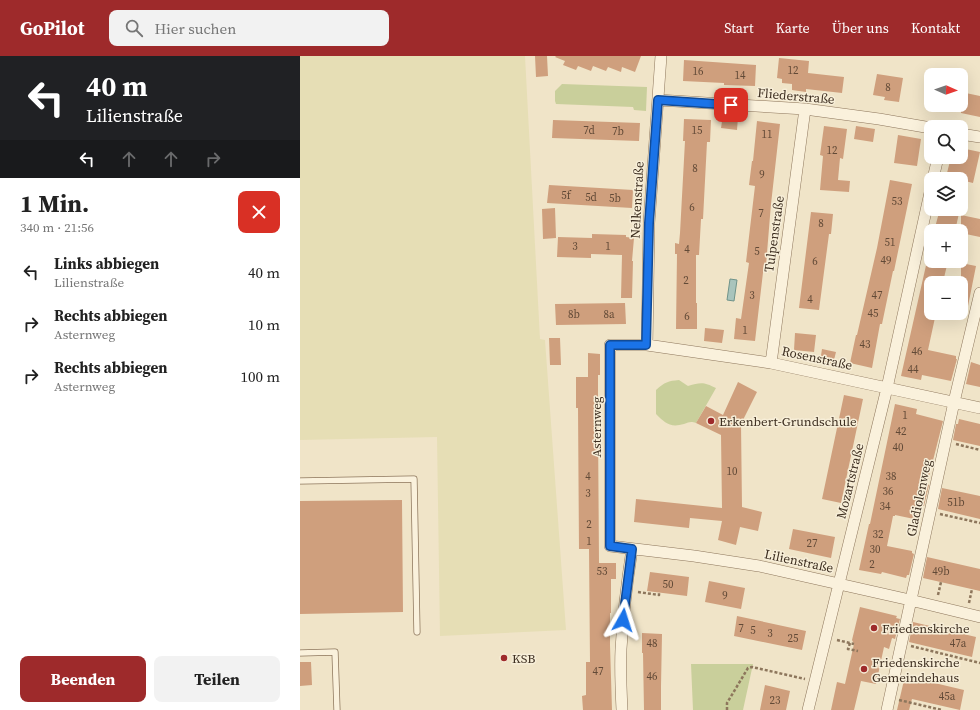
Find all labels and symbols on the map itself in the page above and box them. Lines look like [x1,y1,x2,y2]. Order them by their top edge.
house number: 12 [788,63,799,78]
house number: 16 [693,64,704,79]
house number: 14 [735,68,746,83]
north arrow [924,68,968,112]
house number: 8 [885,80,891,95]
street label: Fliederstraße [757,84,836,108]
pin [714,88,748,122]
house number: 7d [583,123,596,138]
house number: 15 [692,123,703,138]
house number: 7b [612,124,624,139]
house number: 11 [762,127,773,142]
house number: 12 [827,143,838,158]
street label: Nelkenstraße [626,161,648,239]
house number: 8 [692,161,698,176]
house number: 9 [759,167,765,182]
house number: 5f [561,188,572,203]
house number: 5d [585,190,598,205]
house number: 5b [609,191,621,206]
street label: Tulpenstraße [760,194,788,273]
house number: 53 [892,194,903,209]
house number: 6 [689,200,695,215]
house number: 7 [758,206,764,221]
house number: 8 [818,216,824,231]
house number: 51 [885,235,896,250]
house number: 3 [572,239,578,254]
house number: 1 [605,239,611,254]
house number: 4 [684,242,690,257]
house number: 5 [754,244,760,259]
house number: 49 [881,253,892,268]
house number: 6 [812,254,818,269]
house number: 2 [683,273,689,288]
house number: 3 [749,288,755,303]
house number: 47 [872,288,883,303]
house number: 4 [807,292,813,307]
house number: 45 [868,306,879,321]
house number: 8b [568,307,580,322]
house number: 8a [603,307,615,322]
house number: 6 [684,309,690,324]
house number: 1 [742,323,748,338]
house number: 43 [860,337,871,352]
street label: Rosenstraße [780,342,854,374]
house number: 46 [912,344,923,359]
house number: 44 [908,362,919,377]
street label: Asternweg [588,396,605,458]
house number: 1 [902,408,908,423]
place label: Erkenbert-Grundschule [719,413,857,430]
marker: Erkenbert-Grundschule [706,416,716,426]
house number: 42 [896,424,907,439]
house number: 40 [893,440,904,455]
street label: Mozartstraße [832,441,868,521]
street label: Gladiolenweg [903,458,936,538]
house number: 10 [727,464,738,479]
house number: 4 [585,469,591,484]
house number: 38 [886,469,897,484]
house number: 36 [883,484,894,499]
house number: 3 [585,486,591,501]
house number: 51b [947,495,965,510]
house number: 34 [880,499,891,514]
house number: 2 [586,517,592,532]
house number: 32 [873,527,884,542]
house number: 1 [586,534,592,549]
house number: 27 [807,536,818,551]
house number: 30 [870,542,881,557]
street label: Lilienstraße [763,545,835,577]
house number: 2 [869,557,875,572]
house number: 53 [597,564,608,579]
house number: 49b [932,564,950,579]
house number: 50 [663,577,674,592]
house number: 9 [722,588,728,603]
position arrow [602,599,644,641]
place label: Friedenskirche [882,620,970,637]
house number: 7 [738,621,744,636]
house number: 5 [750,623,756,638]
marker: Friedenskirche [869,623,879,633]
house number: 3 [767,626,773,641]
house number: 25 [788,631,799,646]
house number: 48 [647,636,658,651]
house number: 47a [950,636,967,651]
place label: KSB [512,650,535,667]
marker: KSB [499,653,509,663]
place label: Friedenskirche Gemeindehaus [872,654,960,686]
house number: 47 [593,664,604,679]
marker: Friedenskirche Gemeindehaus [859,664,869,674]
house number: 46 [647,669,658,684]
house number: 45a [939,689,956,704]
house number: 23 [770,693,781,708]

